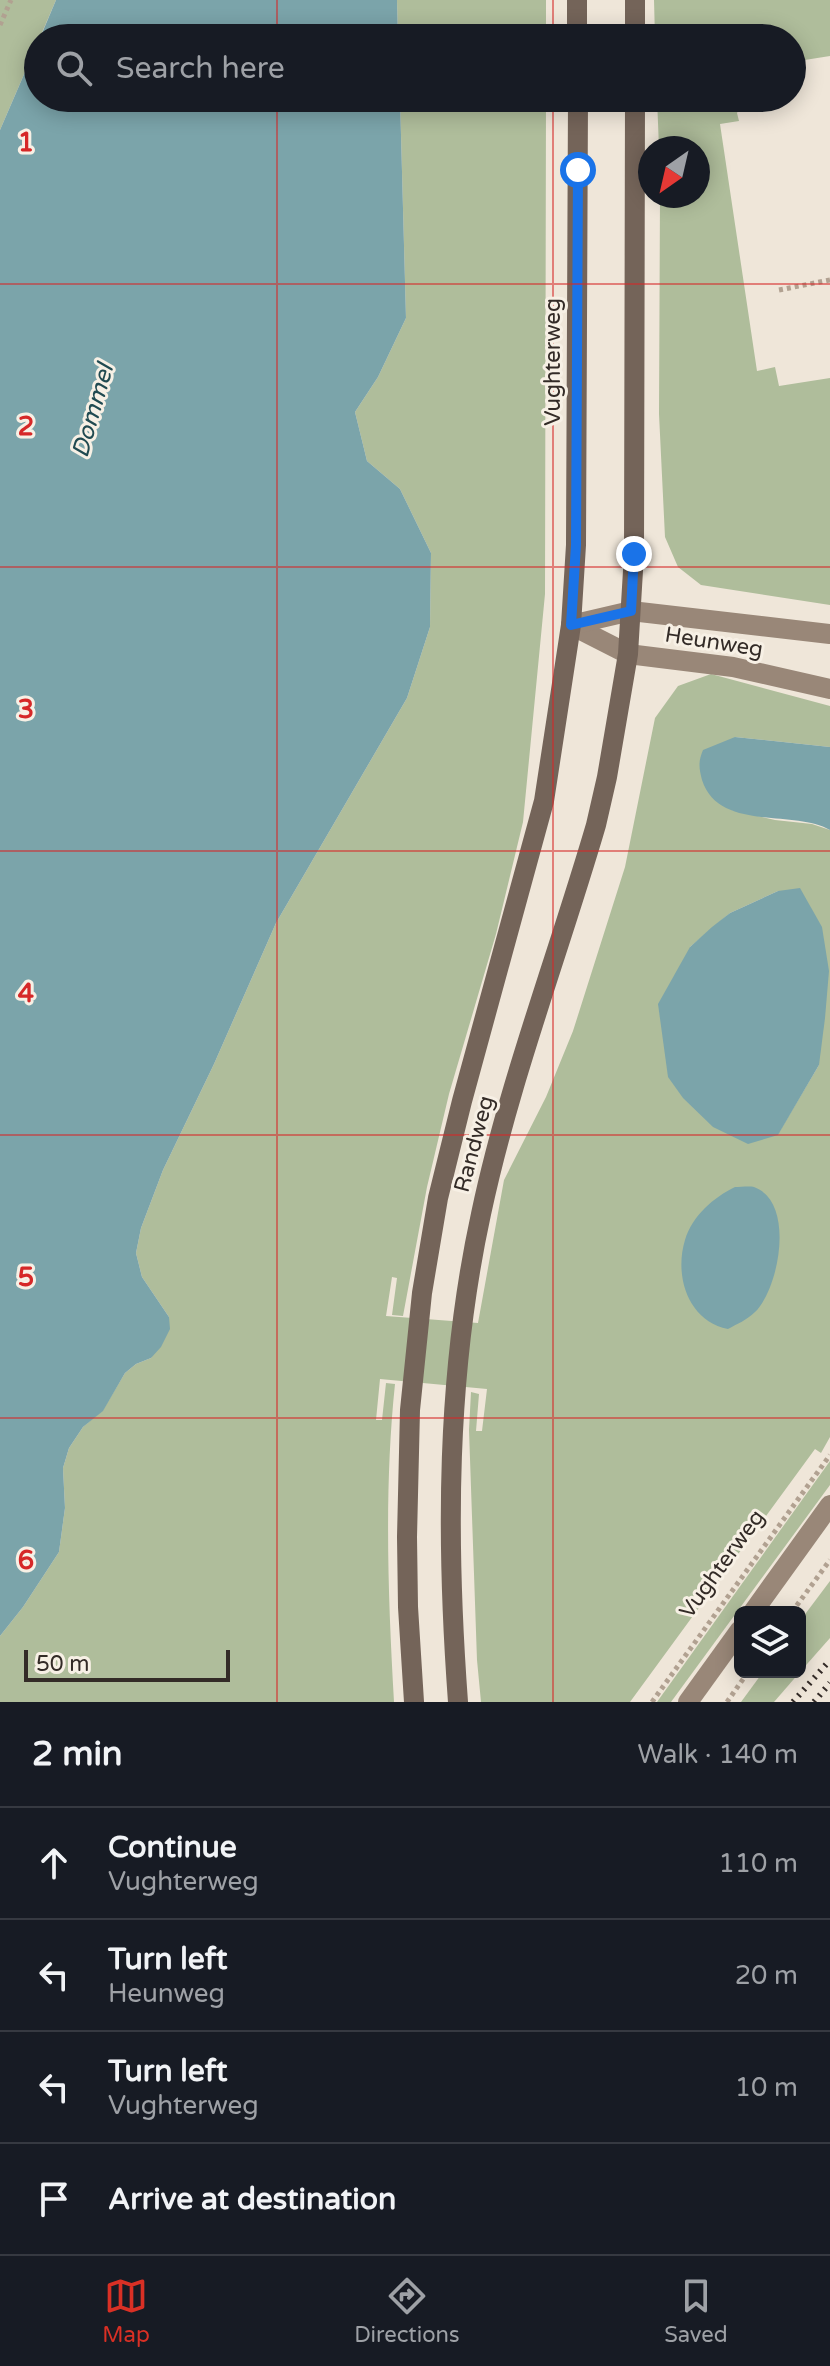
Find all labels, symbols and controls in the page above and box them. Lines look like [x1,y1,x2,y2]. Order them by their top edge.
search box [24,24,806,112]
icon: search [52,46,96,90]
text: Search here [116,50,285,87]
text: 1 [18,127,34,158]
north arrow [638,136,710,208]
route start [560,152,596,188]
street label: Vughterweg [540,298,566,426]
water label: Dommel [66,358,121,461]
text: 2 [18,411,34,442]
route end [616,536,652,572]
street label: Heunweg [663,621,765,663]
text: 3 [18,694,34,725]
text: 4 [18,978,34,1009]
street label: Randweg [449,1093,499,1195]
text: 5 [18,1262,34,1293]
street label: Vughterweg [674,1505,770,1623]
text: 6 [18,1545,34,1576]
map controls [734,1606,806,1678]
button: layers [734,1606,806,1678]
scale bar [24,1646,230,1682]
text: 50 m [36,1651,90,1677]
text: 2 min [32,1734,123,1775]
text: Walk · 140 m [638,1739,798,1770]
text: Continue [108,1829,237,1866]
icon: ahead [32,1841,76,1885]
text: 110 m [718,1848,798,1879]
text: Vughterweg [108,1866,259,1897]
text: Turn left [108,1941,227,1978]
icon: left [32,1953,76,1997]
text: 20 m [735,1960,798,1991]
text: Heunweg [108,1978,225,2009]
text: Turn left [108,2053,227,2090]
icon: left [32,2065,76,2109]
text: 10 m [735,2072,798,2103]
text: Vughterweg [108,2090,259,2121]
icon: arrive [32,2177,76,2221]
text: Arrive at destination [108,2181,396,2218]
tab: Map [102,2274,150,2348]
tab: Directions [354,2274,460,2348]
tab: Saved [664,2274,728,2348]

